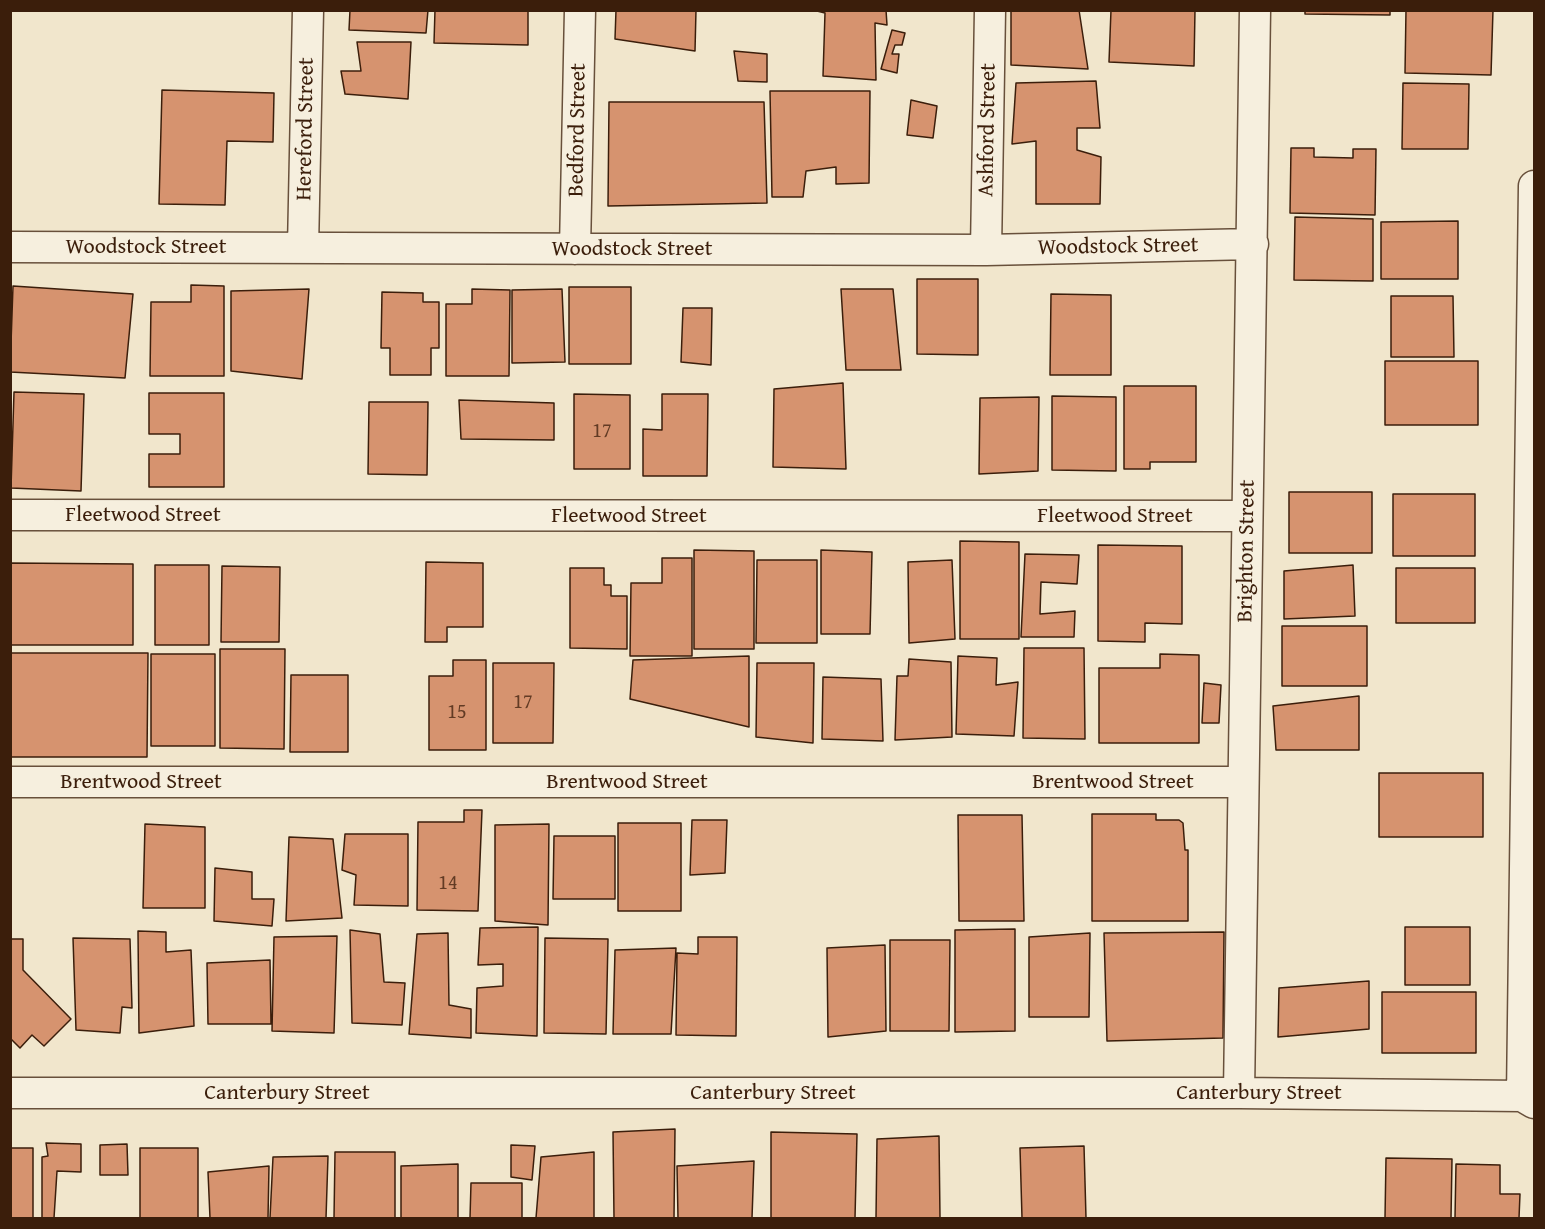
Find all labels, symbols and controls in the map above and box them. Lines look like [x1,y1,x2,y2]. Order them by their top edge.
street label: Hereford Street [292,57,320,201]
street label: Bedford Street [564,63,592,197]
street label: Ashford Street [974,63,1002,197]
street label: Woodstock Street [1037,232,1199,262]
street label: Woodstock Street [66,234,226,260]
street label: Woodstock Street [552,236,712,262]
house number: 17 [592,420,612,444]
street label: Brighton Street [1233,479,1261,623]
street label: Fleetwood Street [65,502,221,528]
street label: Fleetwood Street [551,503,707,529]
street label: Fleetwood Street [1037,503,1193,529]
house number: 17 [513,691,533,715]
house number: 15 [447,701,467,725]
street label: Brentwood Street [60,769,222,795]
street label: Brentwood Street [546,769,708,795]
street label: Brentwood Street [1032,769,1194,795]
house number: 14 [438,872,458,896]
street label: Canterbury Street [204,1080,370,1106]
street label: Canterbury Street [690,1080,856,1106]
street label: Canterbury Street [1176,1080,1342,1106]

